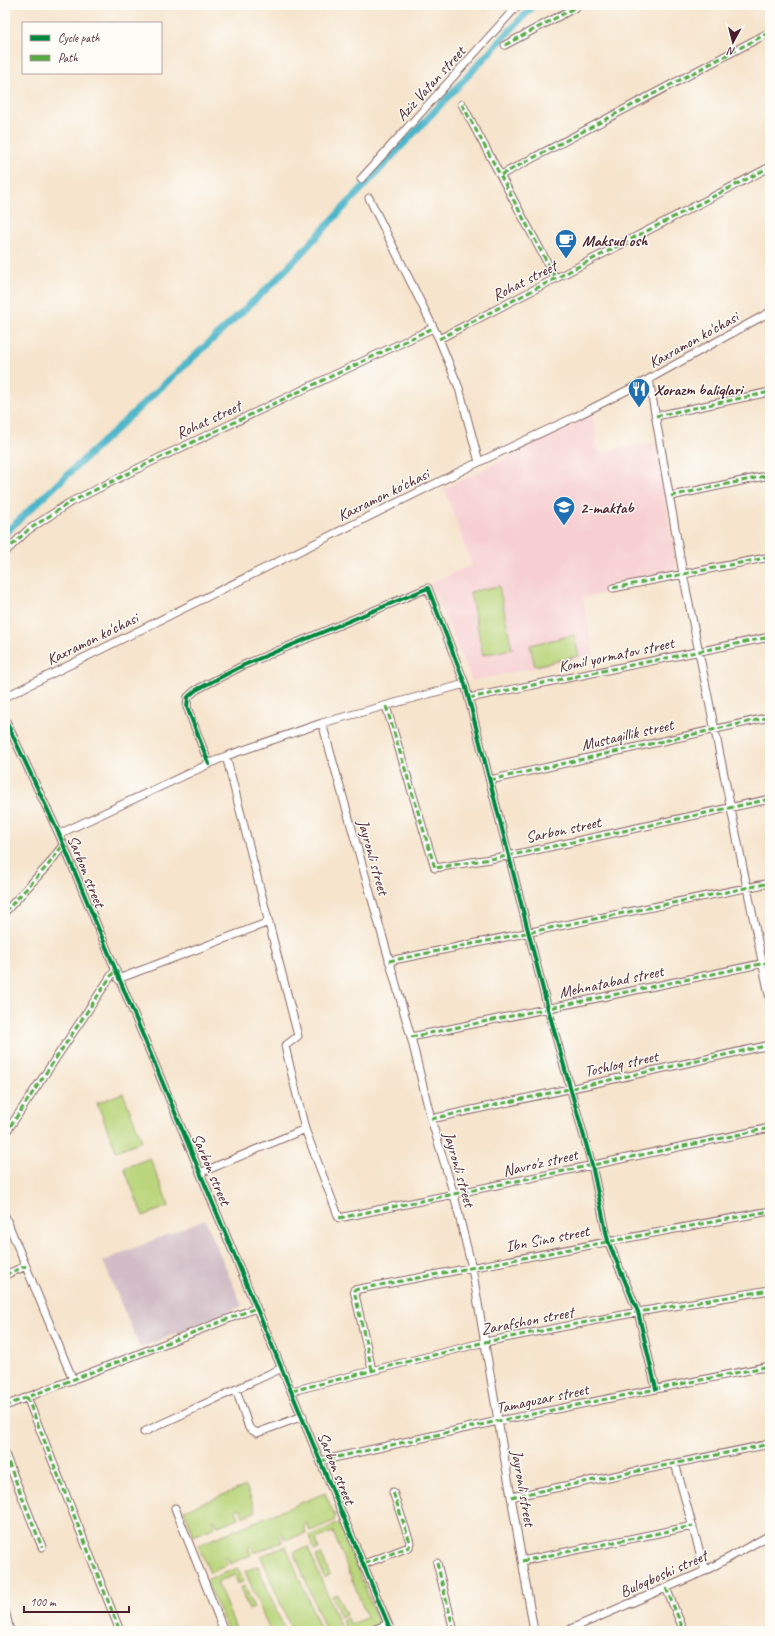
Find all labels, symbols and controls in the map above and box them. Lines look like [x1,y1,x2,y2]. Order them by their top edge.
legend [22,22,162,74]
north arrow [713,22,753,62]
text: Cycle path [58,30,100,46]
street label: Aziz Vatan street [392,41,471,125]
text: N [725,44,736,59]
text: Path [58,50,78,66]
cafe icon: Maksud osh [553,227,579,260]
place label: Maksud osh [582,231,648,251]
street label: Rohat street [489,255,562,306]
street label: Kaxramon ko'chasi [645,306,744,373]
restaurant icon: Xorazm baliqlari [626,376,652,409]
place label: Xorazm baliqlari [654,380,745,400]
street label: Rohat street [173,395,247,444]
street label: Kaxramon ko'chasi [334,463,434,526]
school or university icon: 2-maktab [551,494,577,527]
place label: 2-maktab [580,498,635,518]
street label: Kaxramon ko'chasi [43,607,143,670]
street label: Komil yormatov street [557,633,677,677]
street label: Mustaqillik street [579,714,677,755]
street label: Sarbon street [524,812,604,848]
street label: Jayronli street [353,816,394,899]
street label: Sarbon street [63,832,110,912]
street label: Mehnatаbаd street [557,961,667,1003]
street label: Toshloq street [583,1046,661,1082]
street label: Jayronli street [439,1128,480,1211]
street label: Sarbon street [187,1130,236,1210]
street label: Navro'z street [501,1144,581,1181]
street label: Ibn Sino street [504,1221,592,1257]
street label: Zarafshon street [479,1302,578,1340]
street label: Tamaguzar street [494,1379,592,1419]
street label: Sarbon street [313,1429,360,1509]
street label: Jayronli street [506,1447,540,1530]
street label: Buloqboshi street [617,1545,713,1602]
scale bar [24,1588,129,1614]
text: 100 m [30,1594,57,1610]

